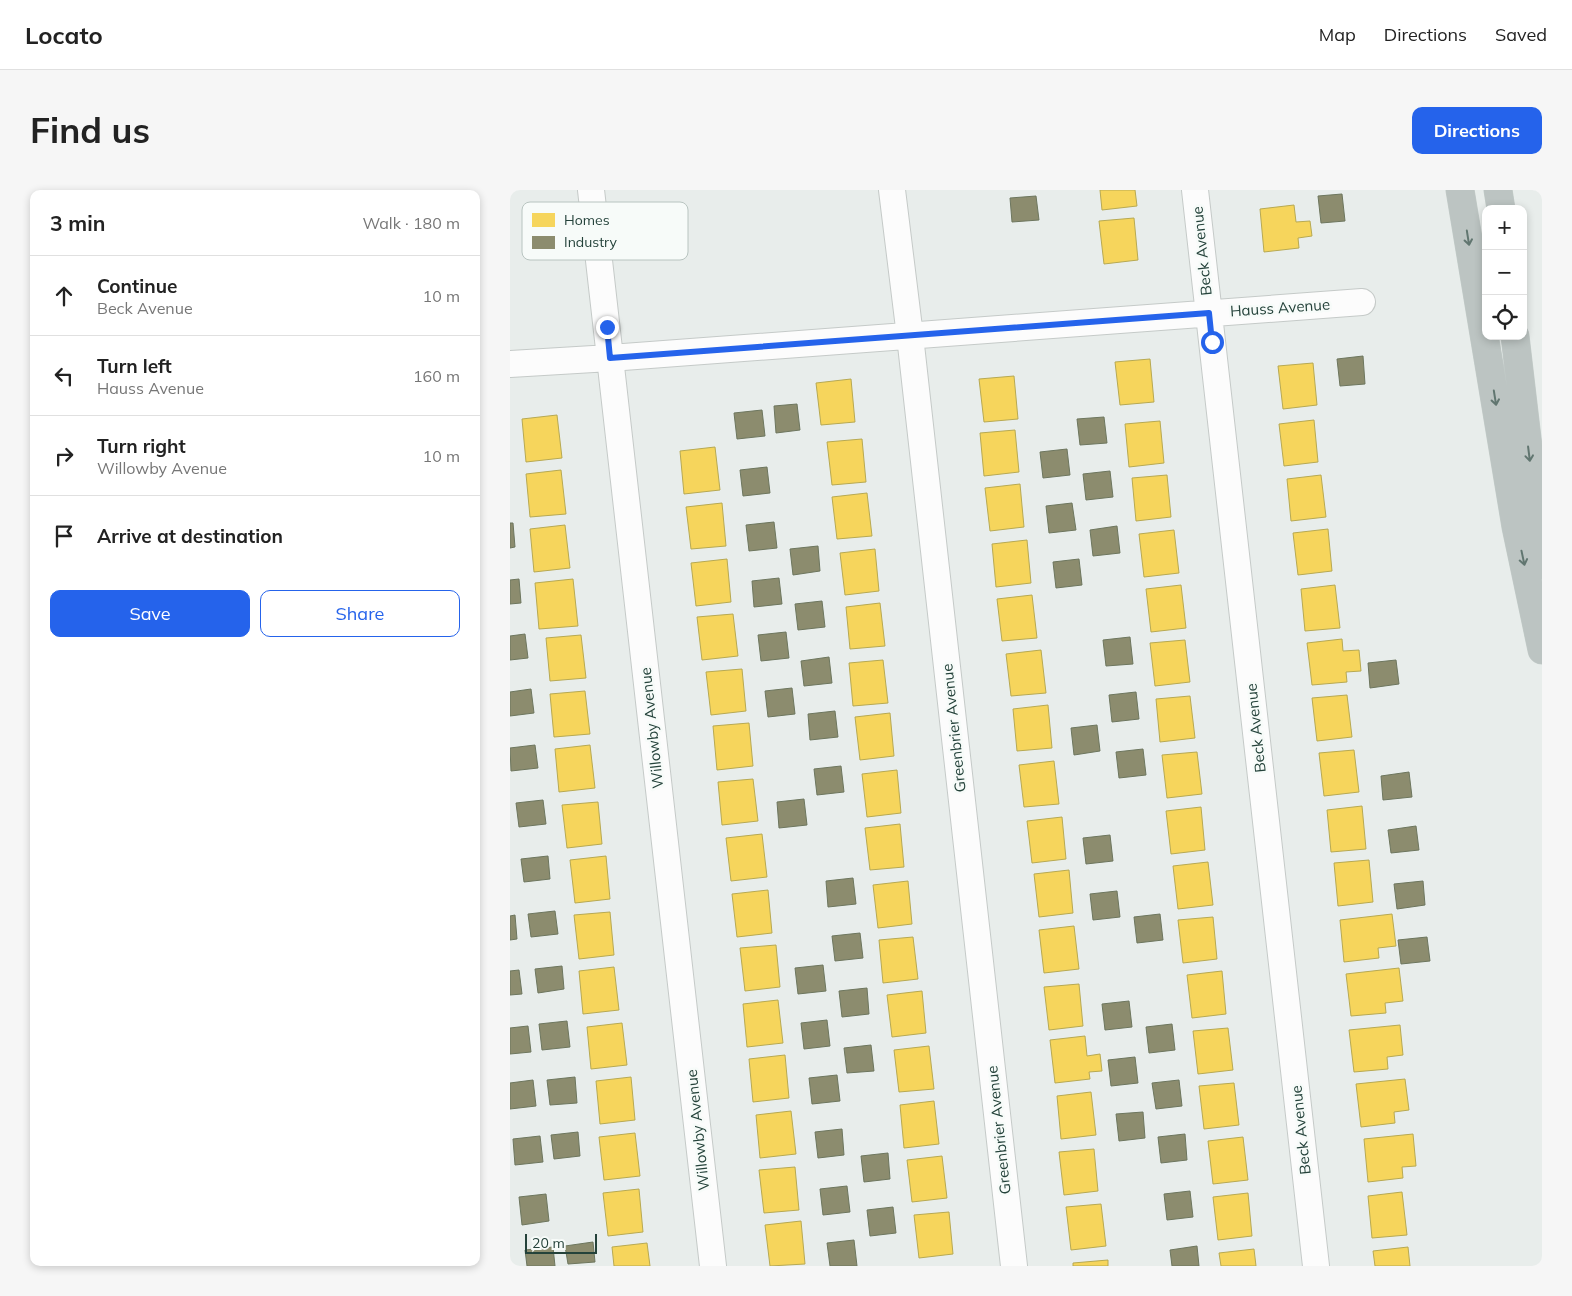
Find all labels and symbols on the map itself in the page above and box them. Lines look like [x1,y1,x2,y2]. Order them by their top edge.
legend [522,202,688,260]
street label: Beck Avenue [1187,205,1216,297]
text: Homes [564,211,610,229]
one-way arrow [1464,230,1474,246]
text: Industry [564,233,618,251]
street label: Hauss Avenue [1229,295,1331,320]
route end [596,316,619,339]
route start [1201,331,1224,354]
one-way arrow [1490,390,1500,406]
one-way arrow [1524,446,1534,462]
one-way arrow [1519,550,1528,566]
street label: Greenbrier Avenue [937,663,970,793]
street label: Willowby Avenue [636,666,667,790]
street label: Beck Avenue [1241,682,1270,774]
street label: Greenbrier Avenue [982,1065,1015,1195]
street label: Willowby Avenue [682,1068,713,1192]
street label: Beck Avenue [1286,1084,1315,1176]
scale bar [525,1231,598,1254]

